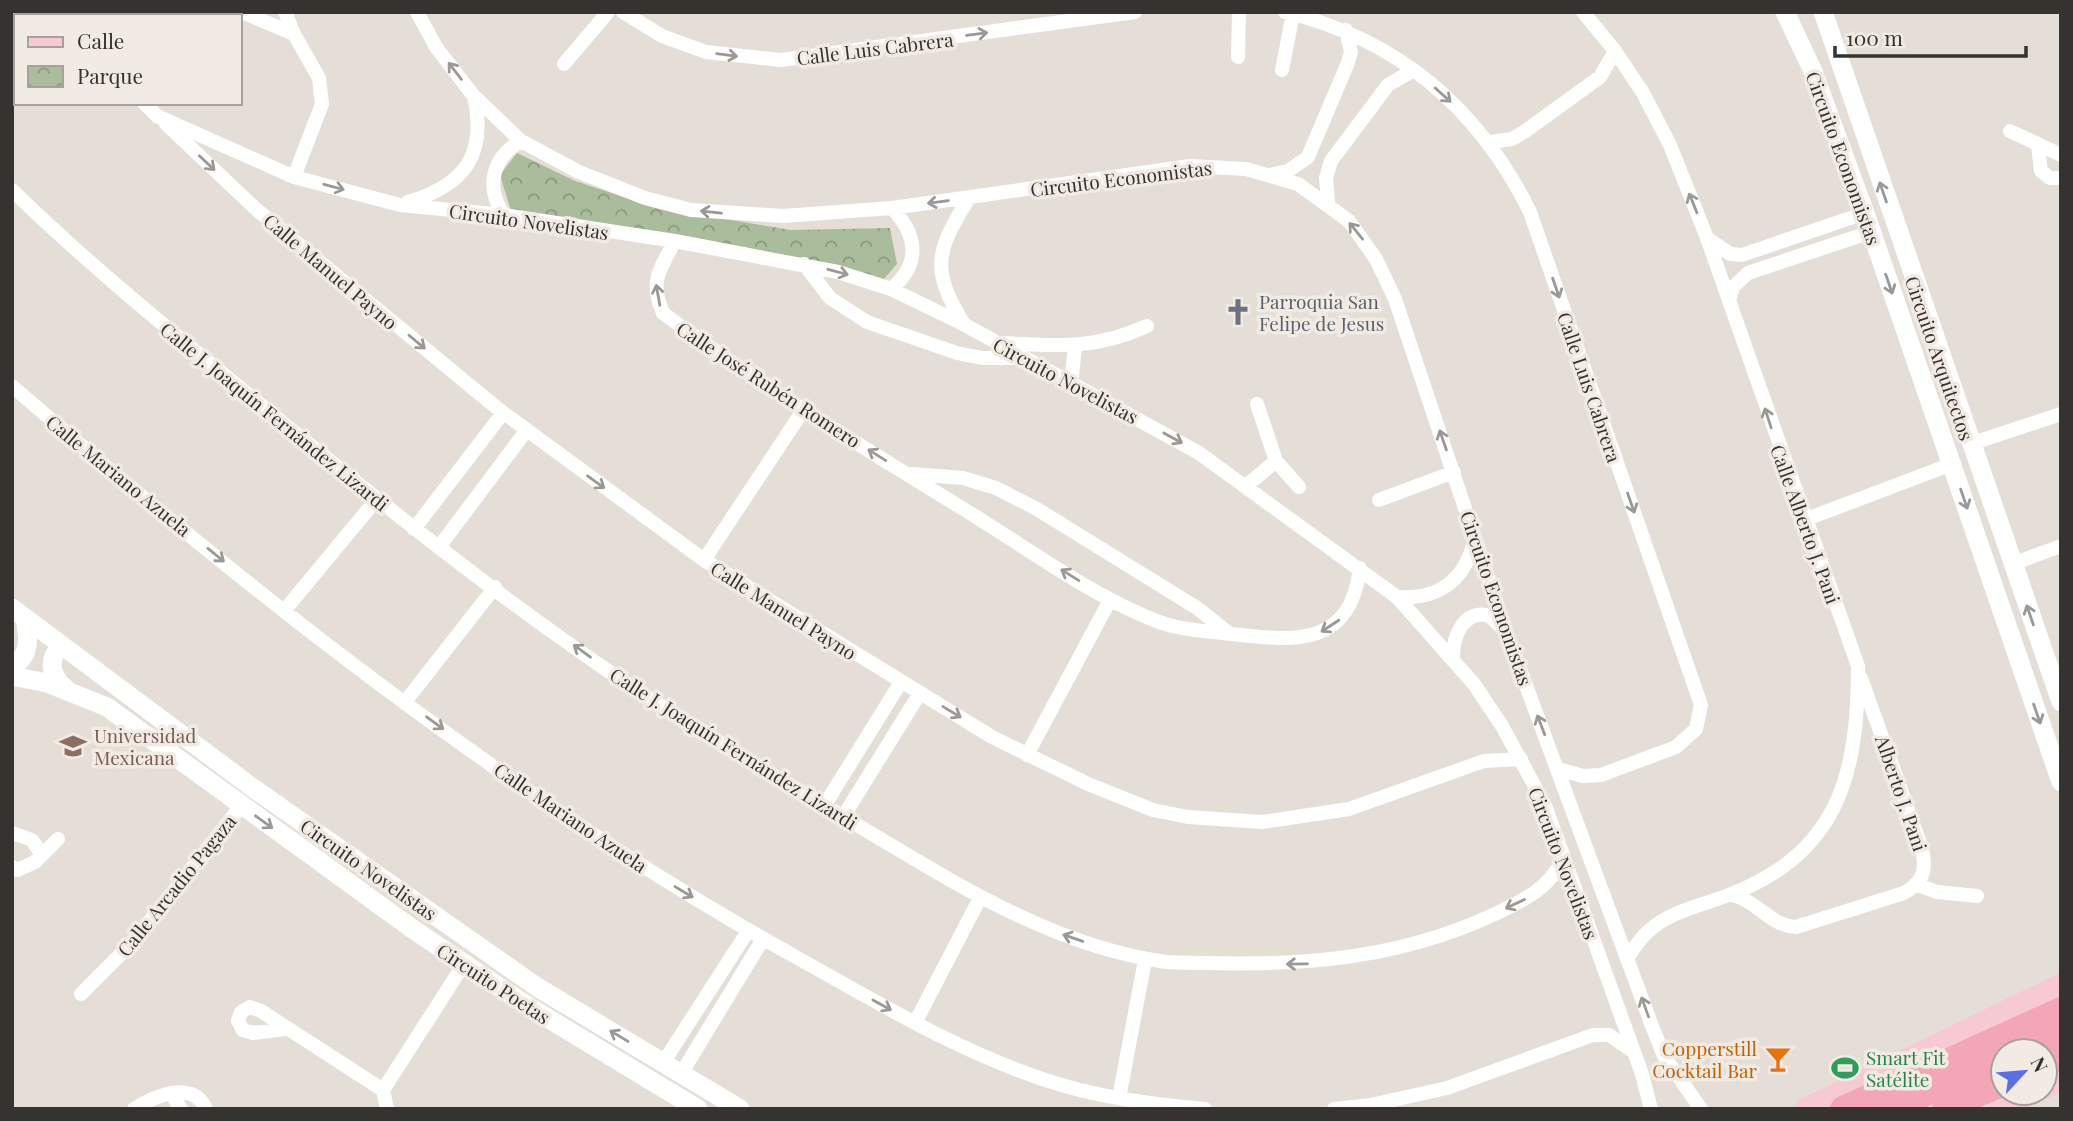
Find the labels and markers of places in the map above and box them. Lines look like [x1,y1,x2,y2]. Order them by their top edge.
place label: Parroquia San Felipe de Jesus [1259,288,1384,336]
church icon: Parroquia San Felipe de Jesus [1223,297,1253,327]
place label: Universidad Mexicana [94,722,196,770]
school or university icon: Universidad Mexicana [58,731,88,761]
place label: Copperstill Cocktail Bar [1652,1035,1758,1083]
bar icon: Copperstill Cocktail Bar [1763,1044,1793,1074]
place label: Smart Fit Satélite [1866,1044,1946,1092]
sports icon: Smart Fit Satélite [1830,1053,1860,1083]

